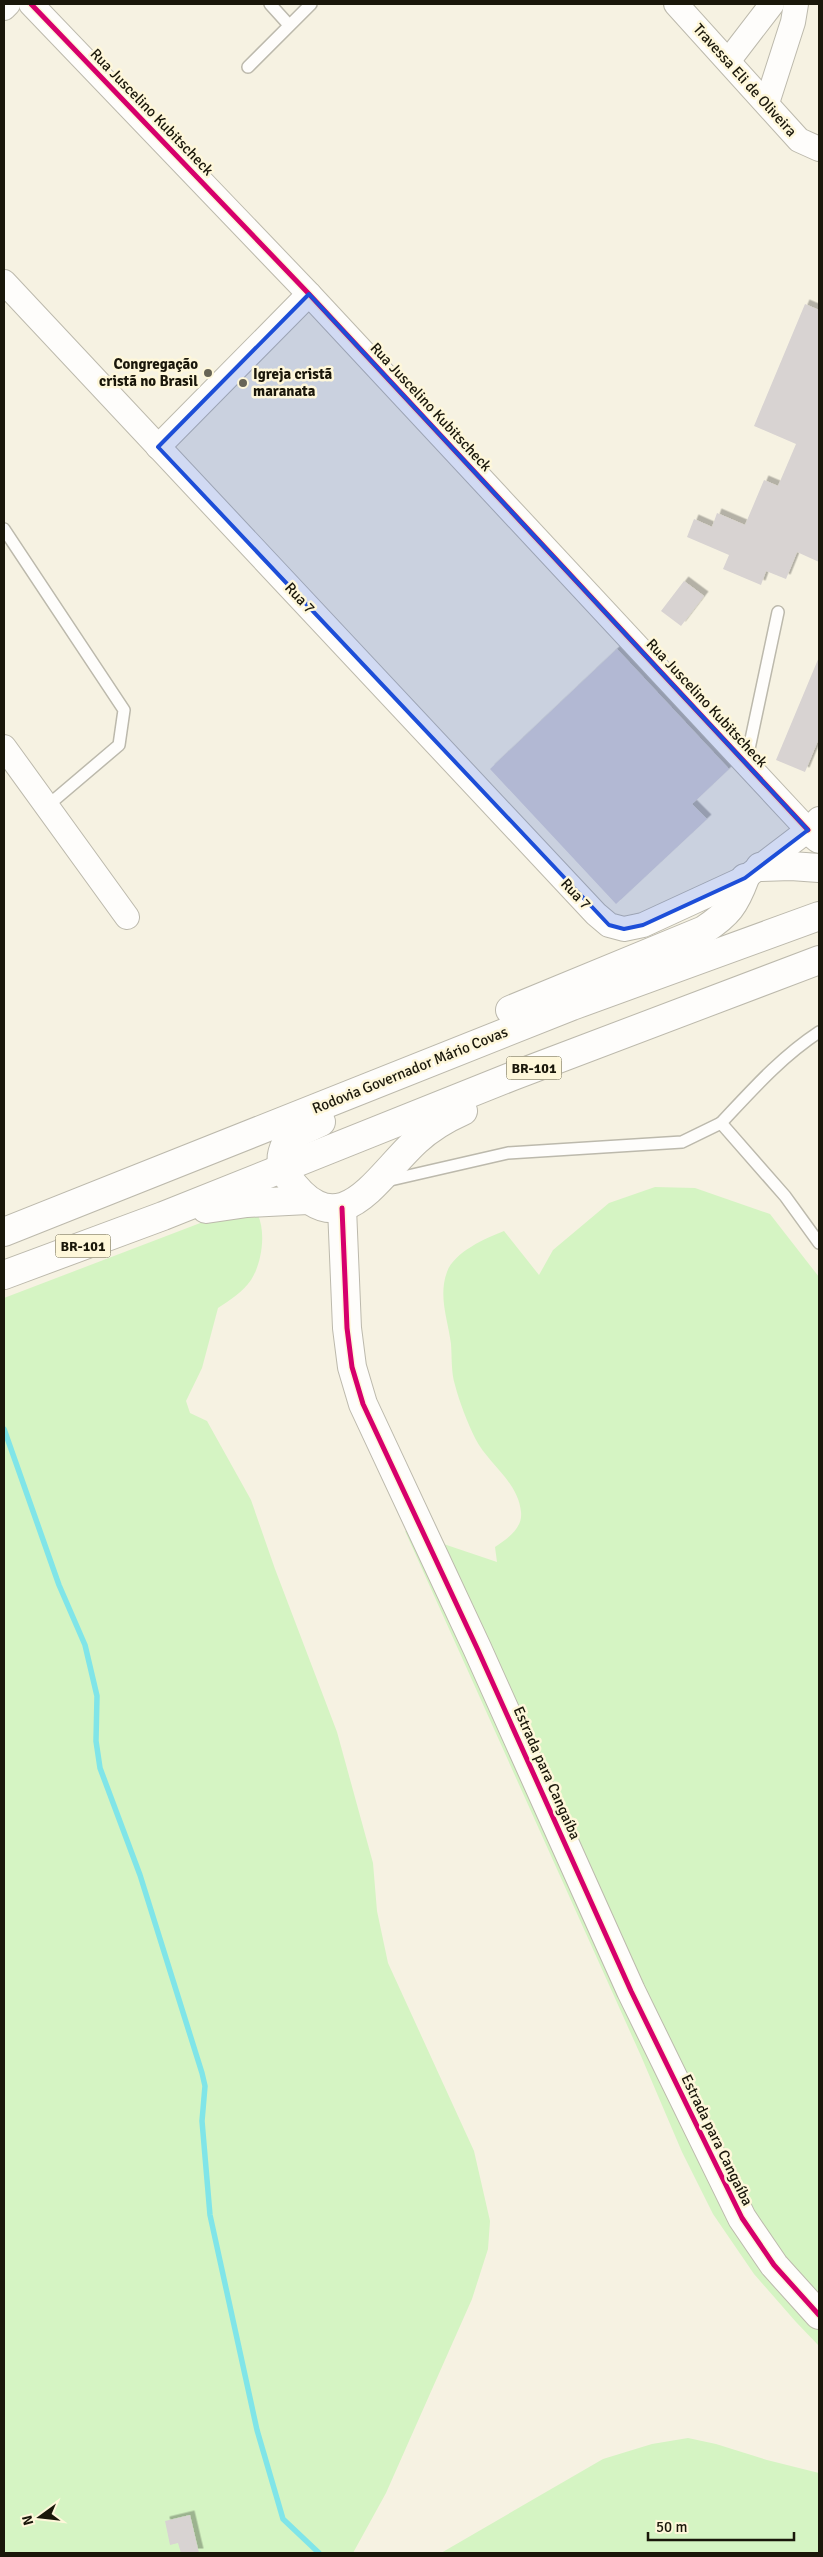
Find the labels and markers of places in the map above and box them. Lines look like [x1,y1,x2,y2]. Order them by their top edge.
place label: Congregação cristã no Brasil [99,355,198,390]
place label: Igreja cristã maranata [253,365,333,400]
marker: Congregação cristã no Brasil [202,367,214,379]
marker: Igreja cristã maranata [237,377,249,389]

